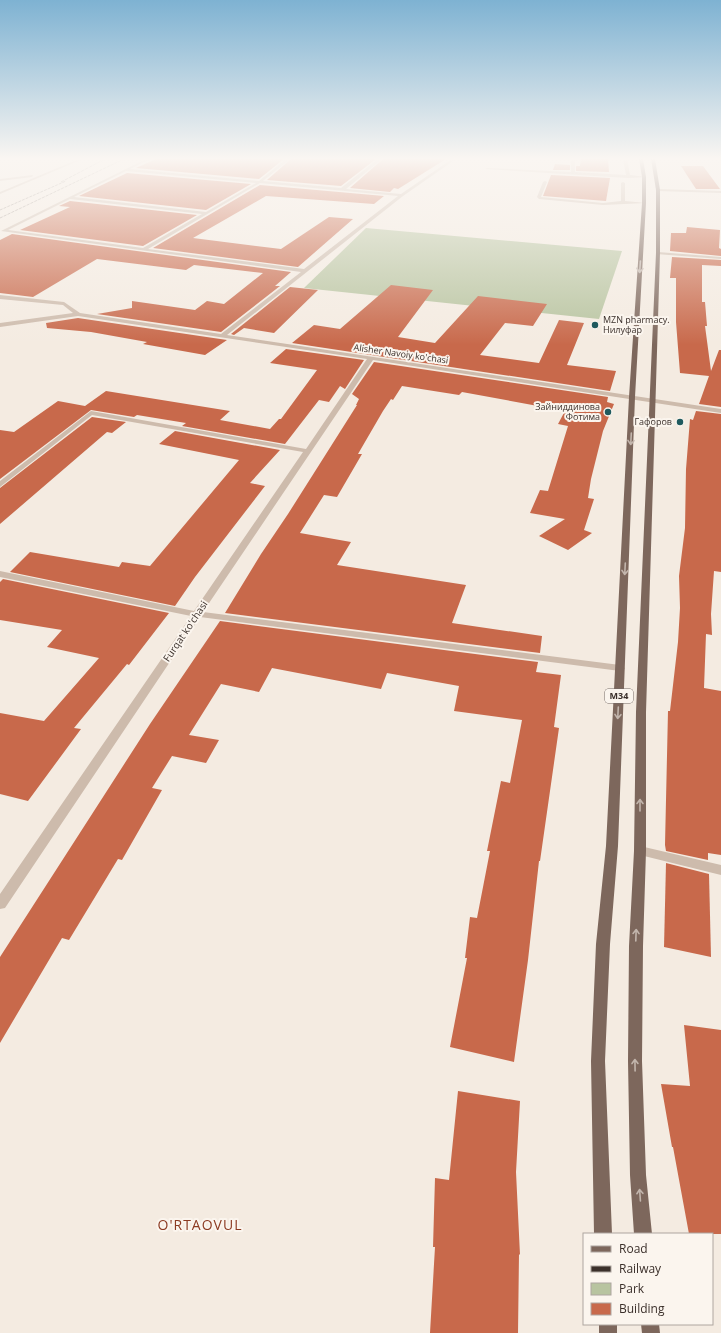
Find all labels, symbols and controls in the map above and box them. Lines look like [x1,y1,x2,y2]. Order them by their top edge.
one-way arrow [637,260,644,273]
place label: MZN pharmacy. Нилуфар [603,313,670,336]
marker: MZN pharmacy. Нилуфар [590,320,600,330]
street label: Alisher Navoiy ko'chasi [353,340,449,367]
place label: Зайниддинова Фотима [535,400,600,423]
marker: Зайниддинова Фотима [603,407,613,417]
place label: Гафоров [634,415,672,428]
marker: Гафоров [675,417,685,427]
one-way arrow [627,432,634,445]
one-way arrow [621,562,629,575]
street label: Furqat ko'chasi [159,598,211,664]
road number: M34 [605,689,633,703]
one-way arrow [615,706,622,719]
one-way arrow [636,799,644,812]
one-way arrow [633,929,640,942]
one-way arrow [631,1059,639,1072]
one-way arrow [636,1189,643,1202]
district label: O'RTAOVUL [158,1215,242,1234]
legend [583,1233,713,1325]
text: Road [619,1240,648,1257]
text: Railway [619,1260,662,1277]
text: Park [619,1280,645,1297]
text: Building [619,1300,665,1317]

